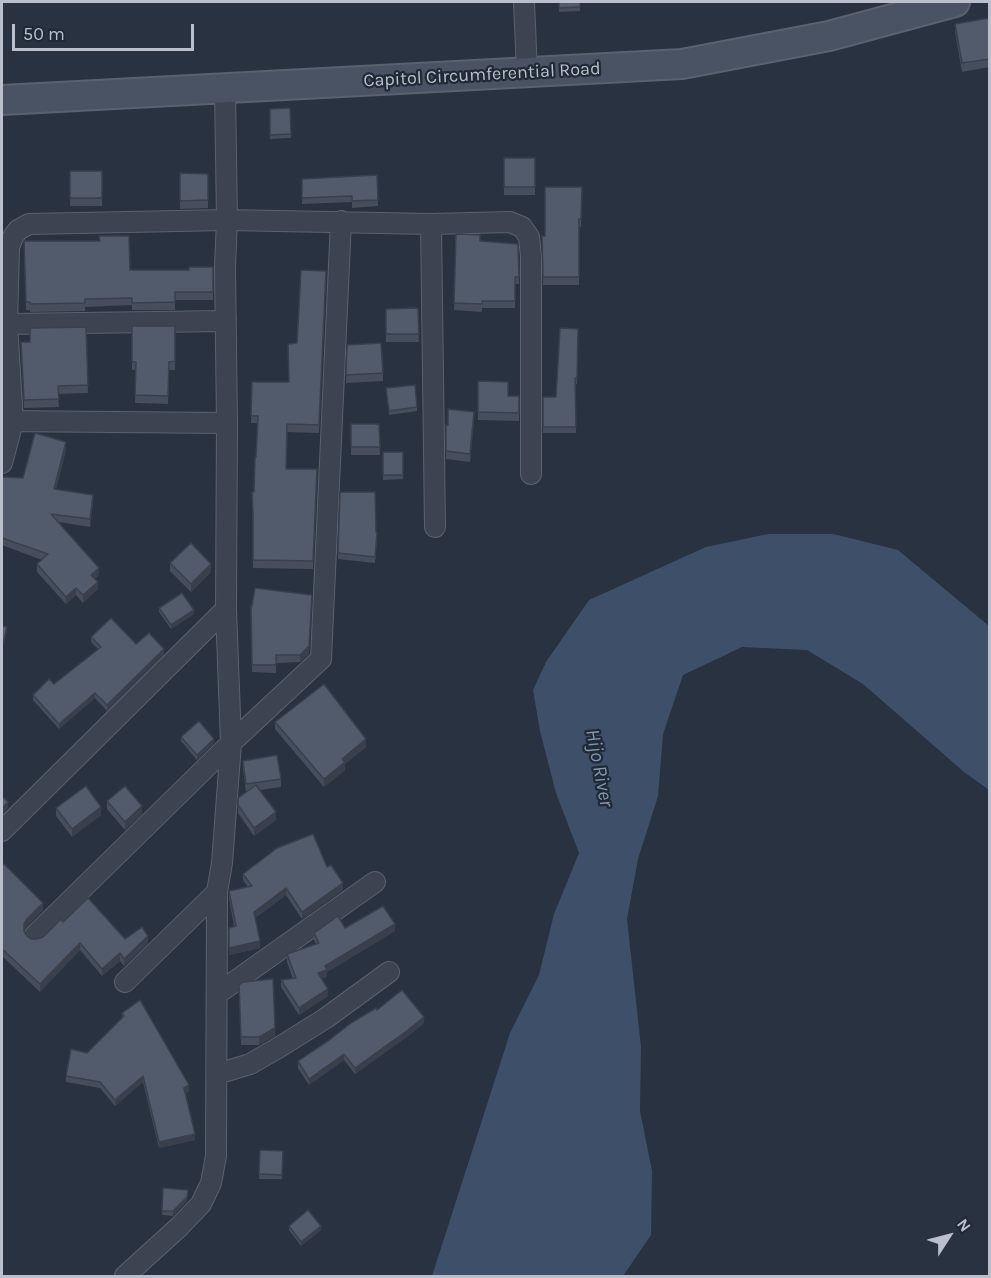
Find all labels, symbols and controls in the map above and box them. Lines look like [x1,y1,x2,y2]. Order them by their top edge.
scale bar [15,12,196,50]
text: 50 m [23,23,65,45]
street label: Capitol Circumferential Road [363,58,601,92]
water label: Hijo River [580,727,618,809]
north arrow [919,1206,979,1266]
text: N [953,1215,975,1235]

